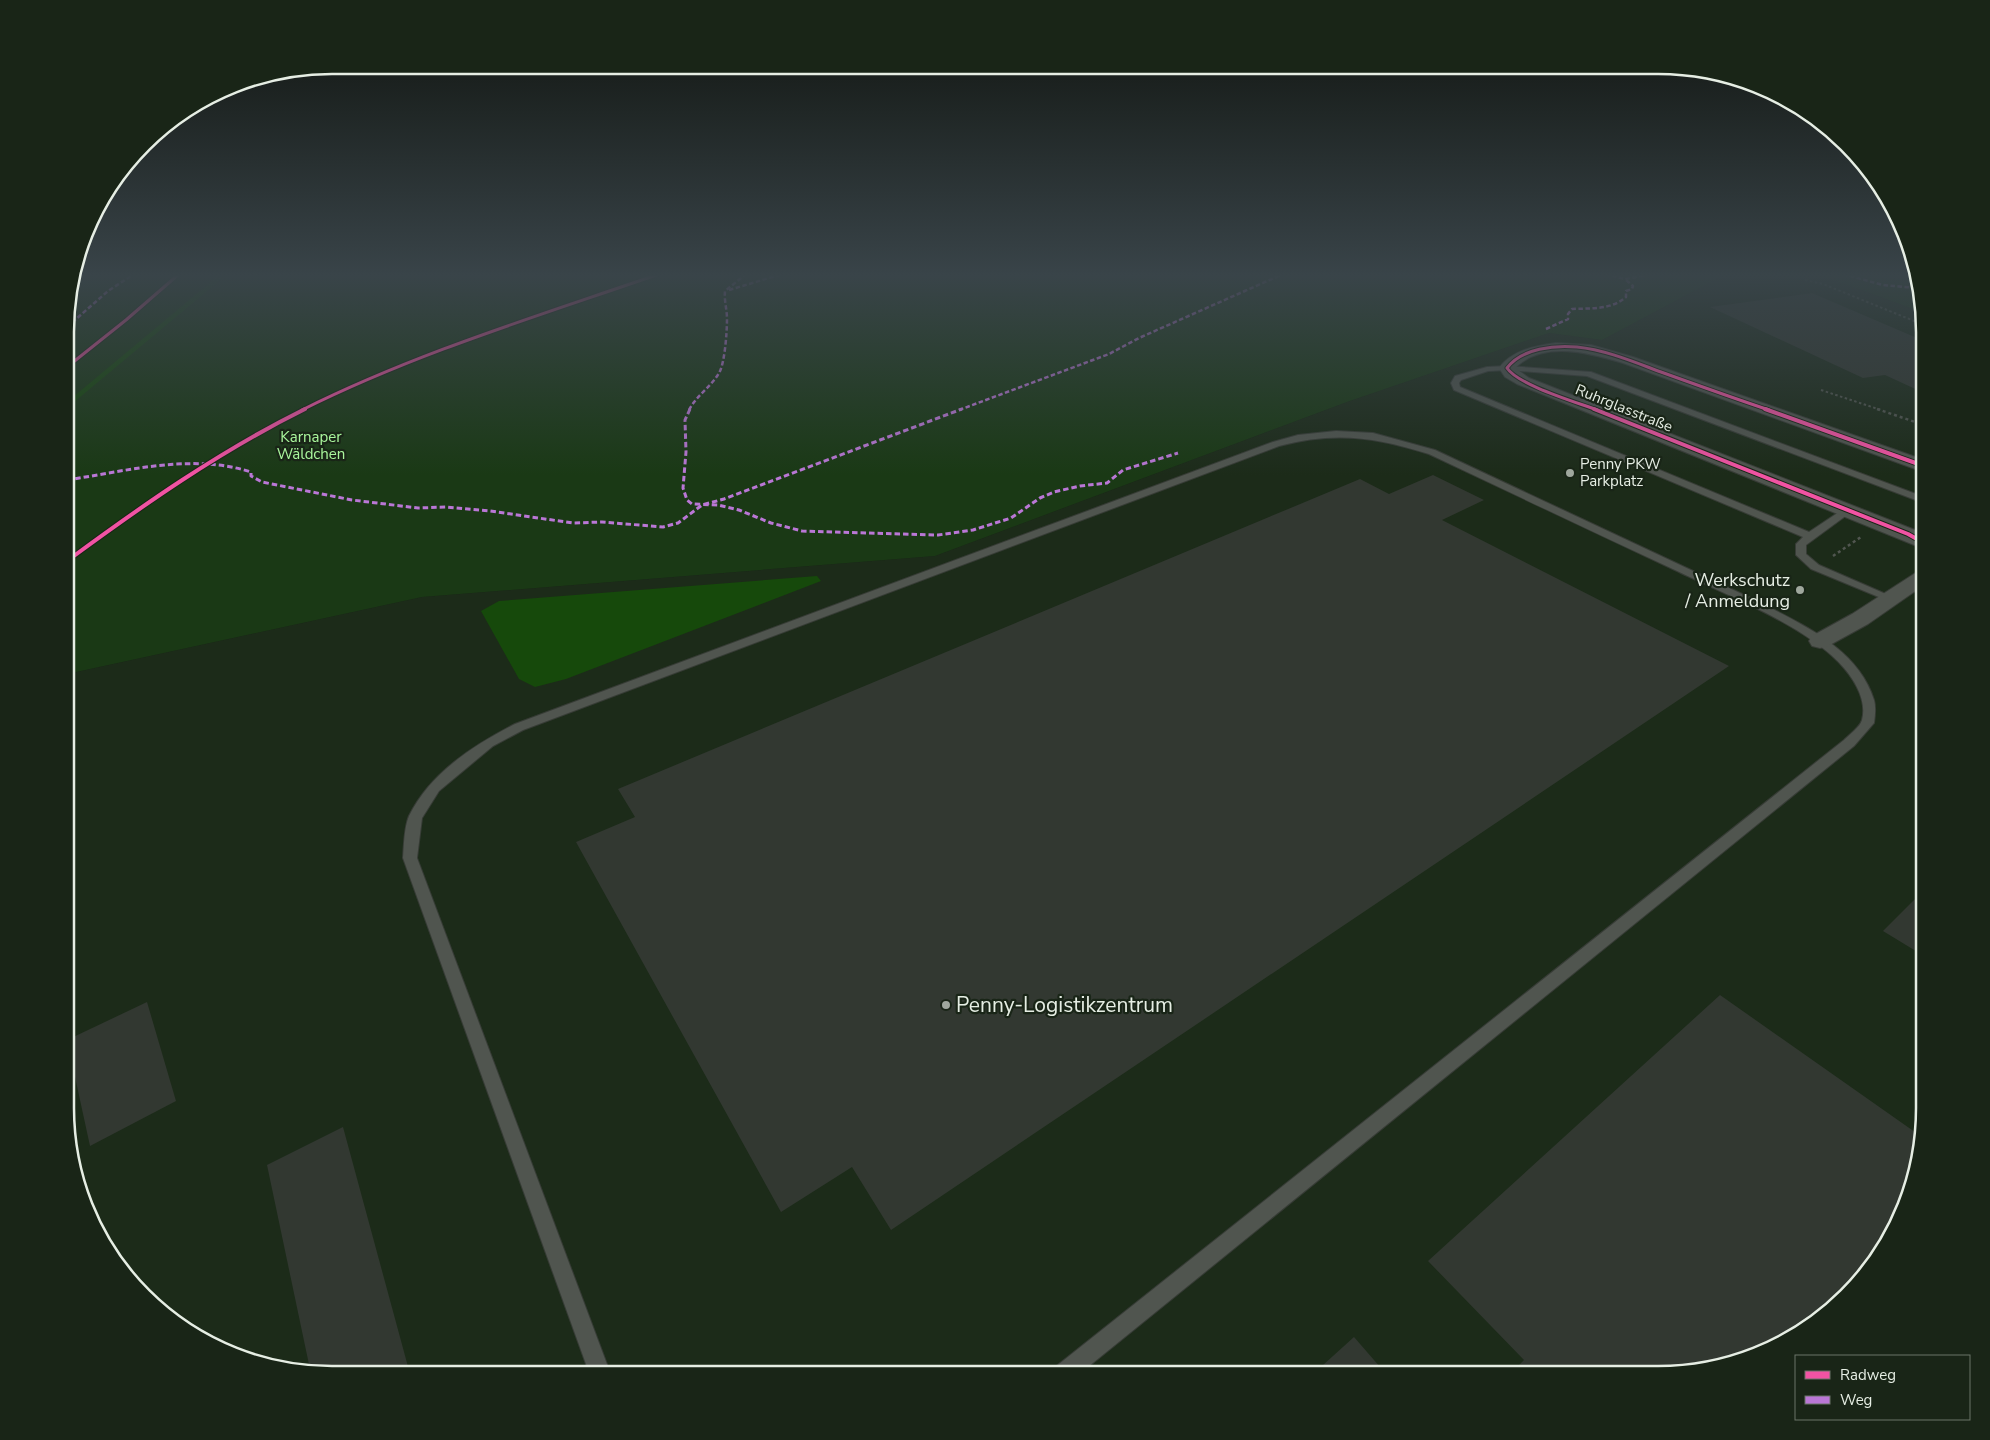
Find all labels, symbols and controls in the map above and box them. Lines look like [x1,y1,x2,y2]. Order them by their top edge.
street label: Ruhrglasstraße [1572,379,1676,437]
park label: Karnaper Wäldchen [277,427,345,464]
place label: Penny PKW Parkplatz [1580,454,1661,491]
marker: Penny PKW Parkplatz [1564,467,1576,479]
place label: Werkschutz / Anmeldung [1684,568,1790,613]
marker: Werkschutz / Anmeldung [1794,584,1806,596]
place label: Penny-Logistikzentrum [956,991,1173,1019]
marker: Penny-Logistikzentrum [940,999,952,1011]
legend [1795,1355,1970,1420]
text: Radweg [1840,1365,1896,1385]
text: Weg [1840,1390,1872,1410]

